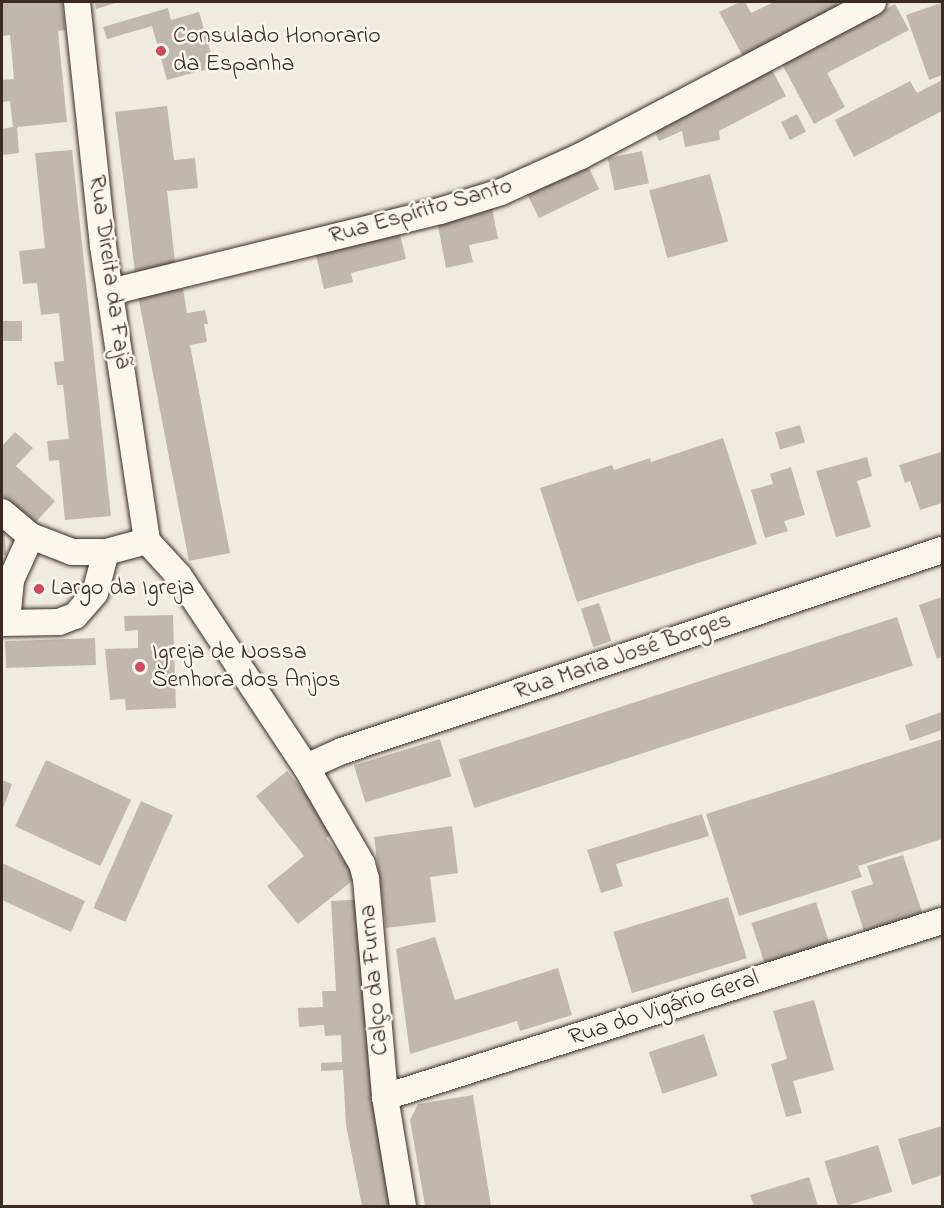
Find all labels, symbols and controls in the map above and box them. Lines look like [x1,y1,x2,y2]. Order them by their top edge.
place label: Consulado Honorario da Espanha [173,23,381,79]
marker: Consulado Honorario da Espanha [154,44,168,58]
street label: Rua Espírito Santo [326,172,516,252]
street label: Rua Direita da Fajã [81,173,137,371]
place label: Largo da Igreja [51,575,194,603]
marker: Largo da Igreja [32,582,46,596]
street label: Rua Maria José Borges [511,606,735,708]
place label: Igreja de Nossa Senhora dos Anjos [152,639,341,695]
marker: Igreja de Nossa Senhora dos Anjos [133,660,147,674]
street label: Calço da Furna [354,903,396,1057]
street label: Rua do Vigário Geral [565,965,763,1053]

